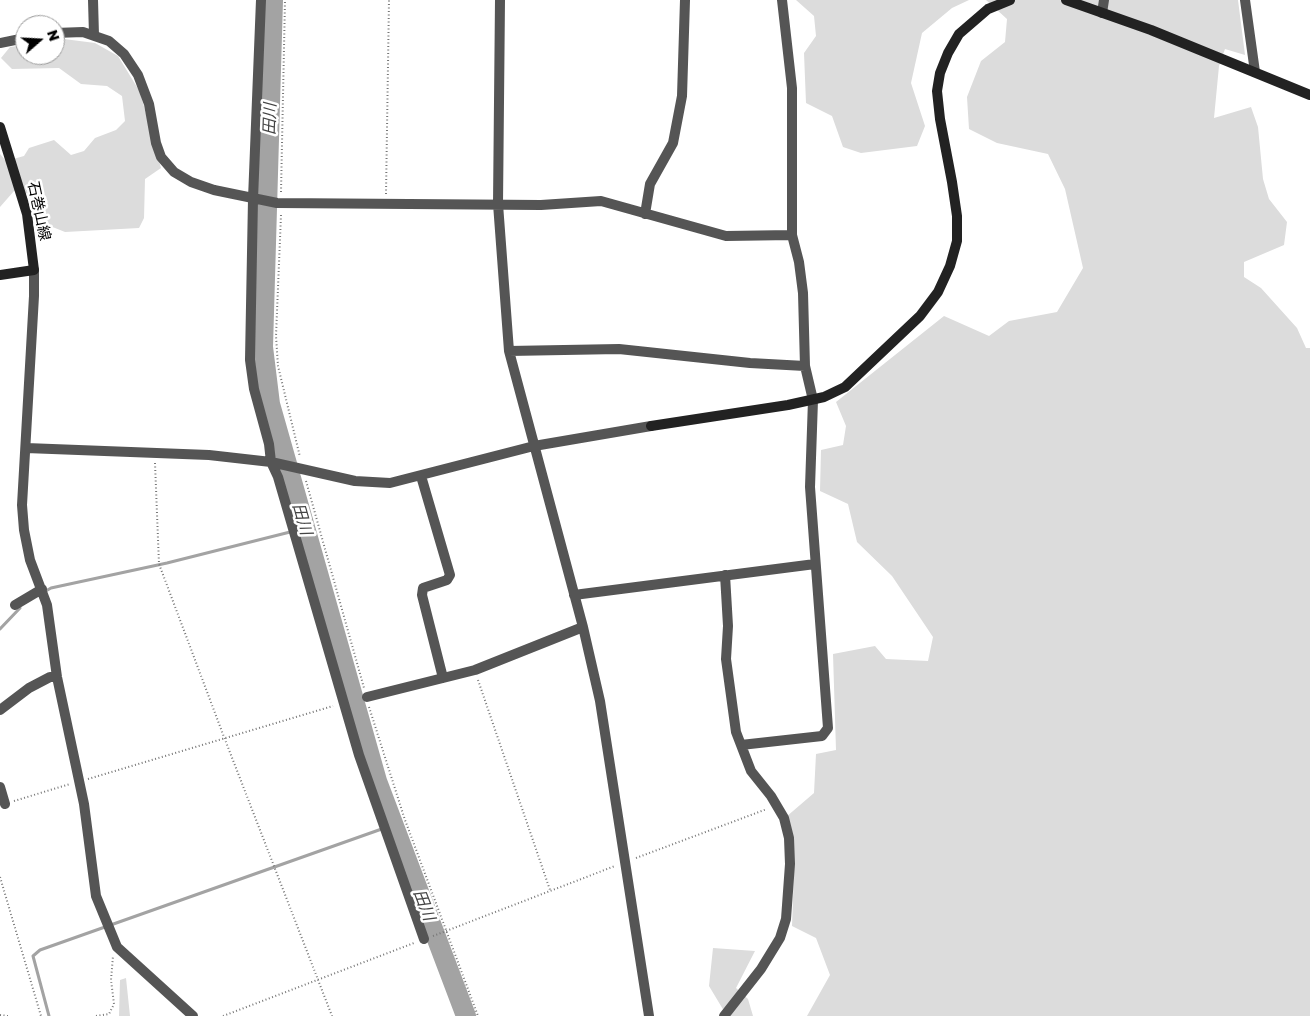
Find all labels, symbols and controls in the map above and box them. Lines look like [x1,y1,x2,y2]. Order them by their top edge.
north arrow [15,15,65,65]
text: N [44,27,63,43]
water label: 田川 [260,103,280,135]
street label: 石巻山線 [24,180,54,242]
water label: 田川 [288,501,316,537]
water label: 田川 [409,887,439,923]

